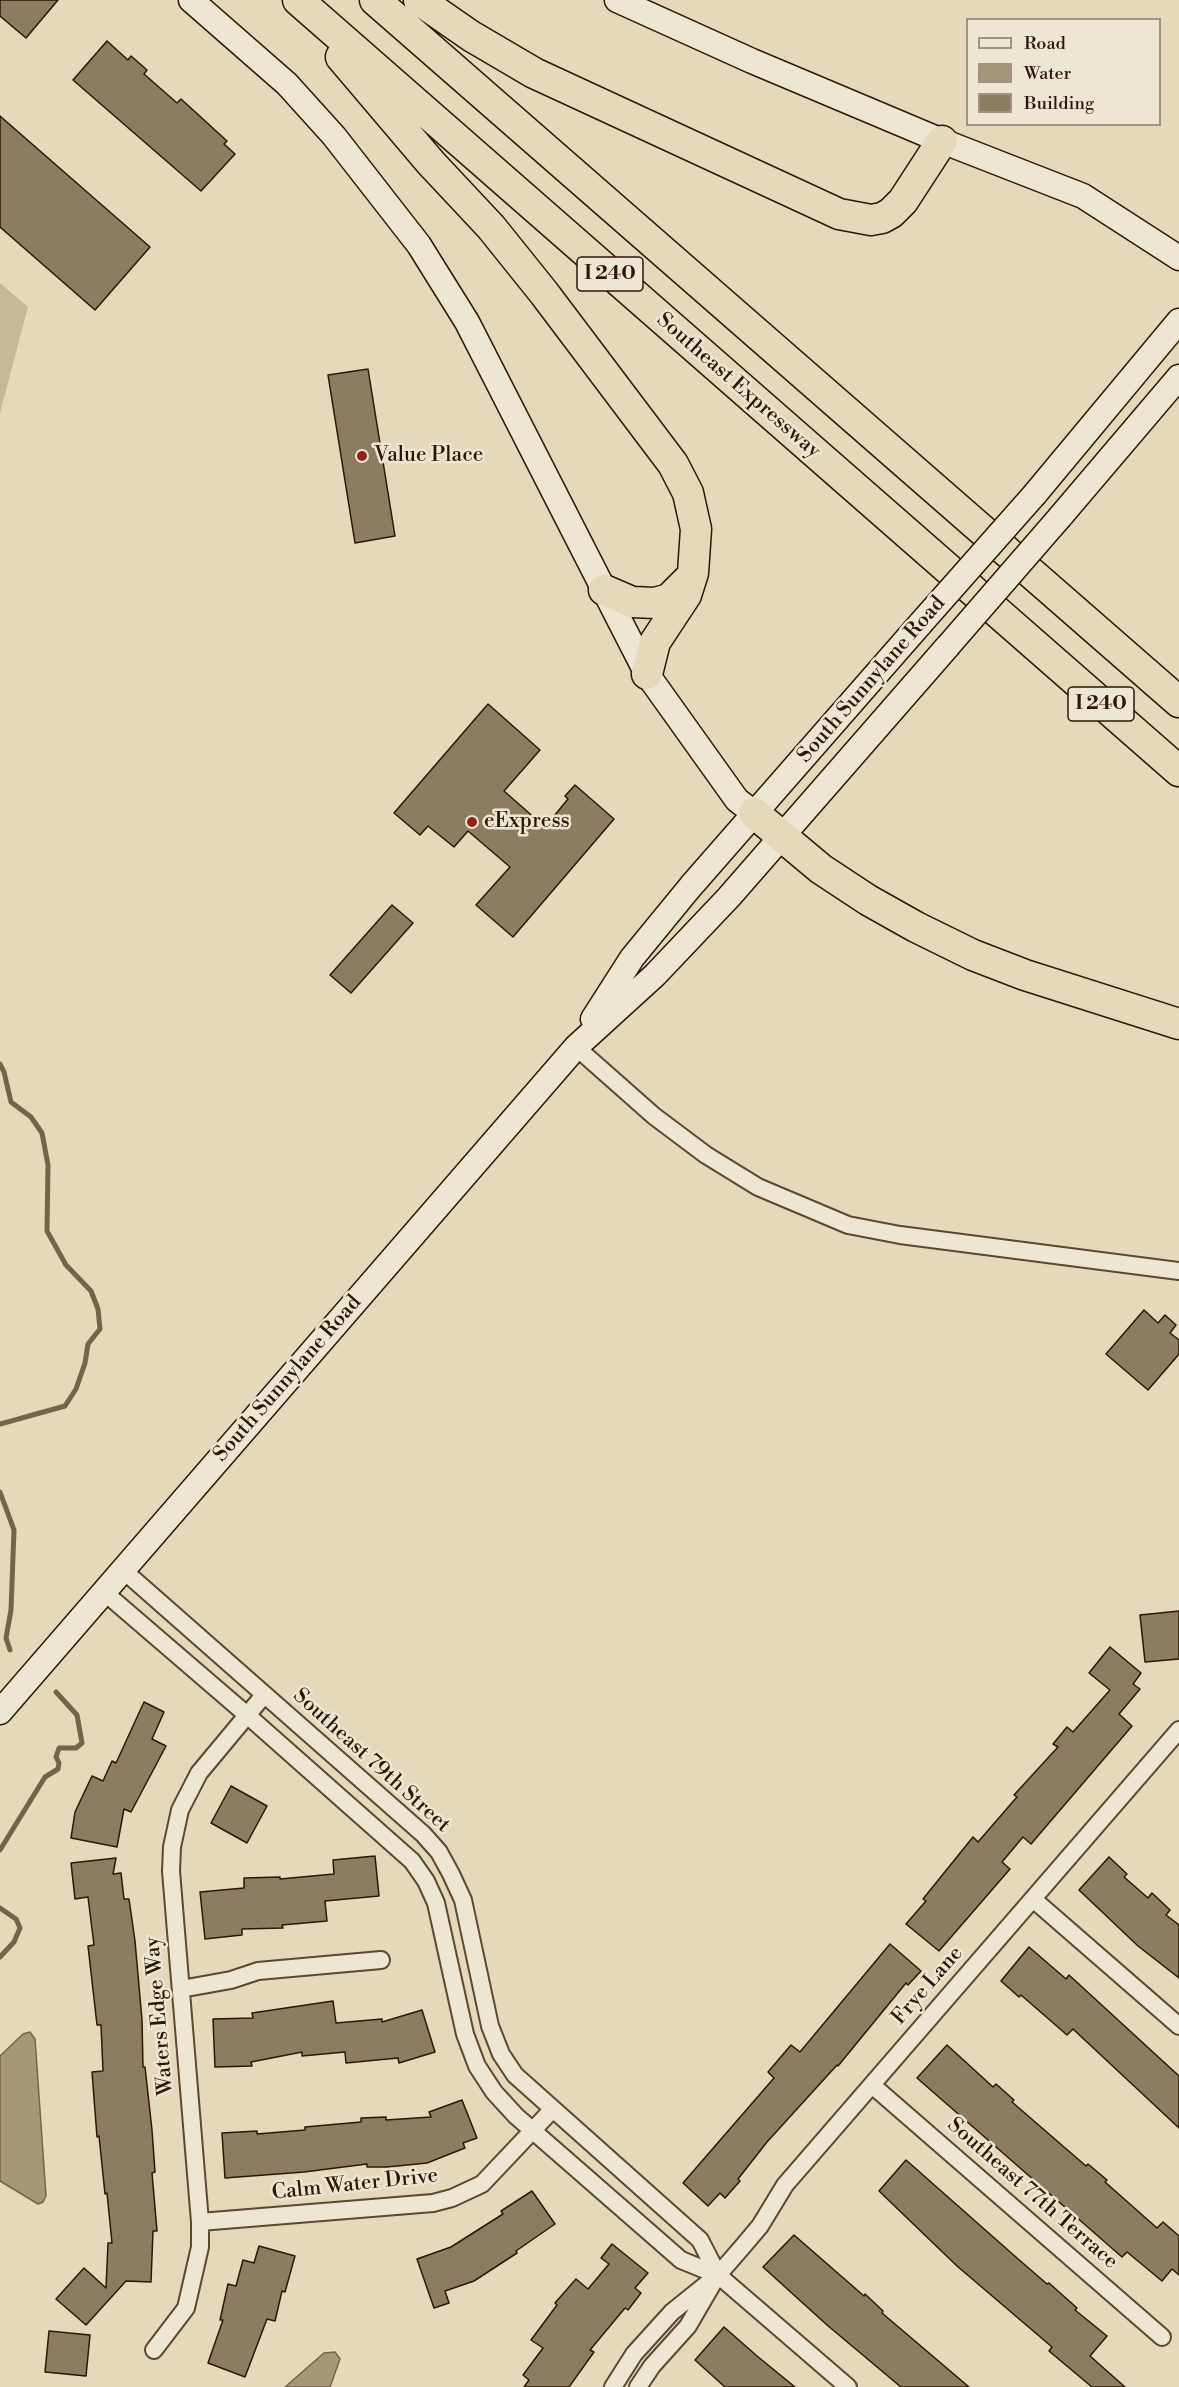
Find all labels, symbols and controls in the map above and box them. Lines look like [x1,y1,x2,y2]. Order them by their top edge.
legend [966,18,1161,126]
text: Road [1024,32,1066,55]
text: Water [1024,62,1071,85]
text: Building [1024,92,1094,115]
road number: I 240 [577,257,643,291]
street label: Southeast Expressway [651,308,825,464]
place label: Value Place [374,443,483,469]
marker: Value Place [355,449,369,463]
street label: South Sunnylane Road [793,592,951,768]
road number: I 240 [1068,687,1134,721]
place label: eExpress [484,809,570,835]
marker: eExpress [465,815,479,829]
street label: South Sunnylane Road [209,1291,367,1467]
street label: Southeast 79th Street [287,1684,455,1838]
street label: Waters Edge Way [141,1936,179,2096]
street label: Frye Lane [887,1942,969,2030]
street label: Southeast 77th Terrace [942,2113,1122,2275]
street label: Calm Water Drive [271,2164,439,2206]

